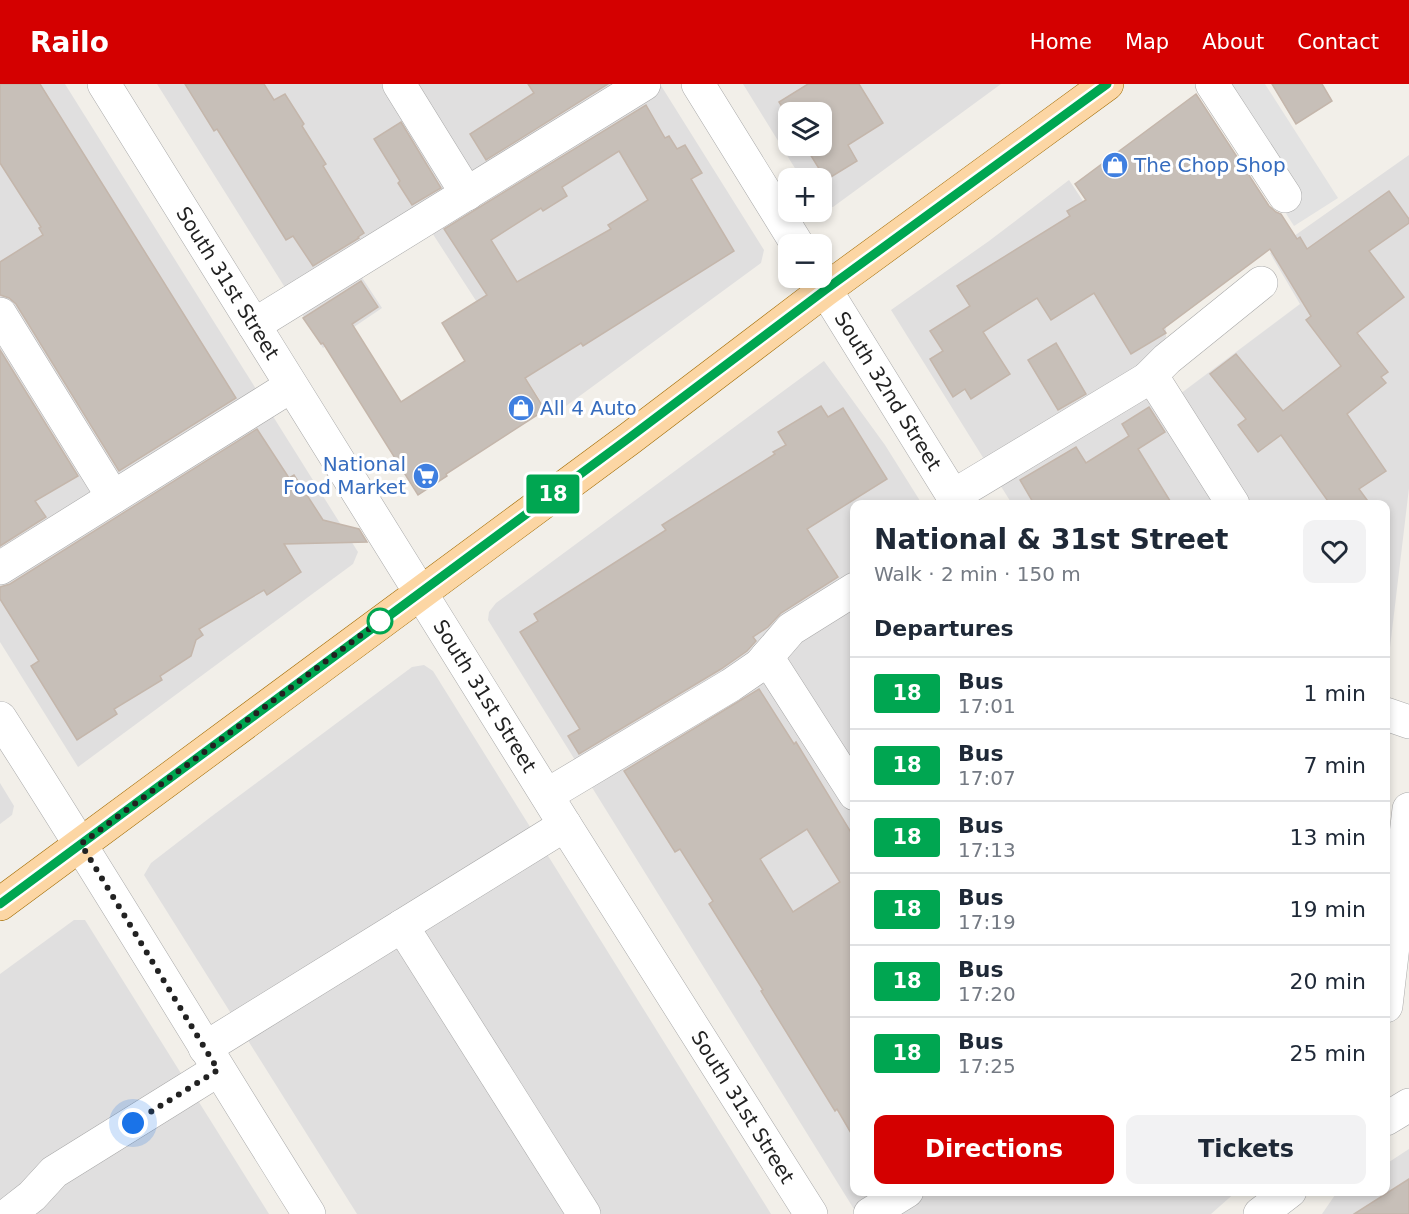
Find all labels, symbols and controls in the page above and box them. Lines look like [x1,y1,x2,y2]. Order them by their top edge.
text: Railo [30,26,109,59]
text: Home [1030,30,1092,54]
text: Map [1125,30,1169,54]
text: About [1202,30,1264,54]
text: Contact [1297,30,1379,54]
map controls [778,102,832,288]
button: layers [778,102,832,156]
shop icon: The Chop Shop [1100,150,1130,180]
place label: The Chop Shop [1133,153,1286,177]
button: + [778,168,832,222]
street label: South 31st Street [171,202,285,364]
button: − [778,234,832,288]
street label: South 32nd Street [829,307,947,475]
shop icon: All 4 Auto [506,393,536,423]
place label: All 4 Auto [540,396,637,420]
place label: National Food Market [283,452,406,499]
supermarket icon: National Food Market [411,461,441,491]
line badge: 18 [526,474,580,514]
text: 18 [538,482,568,506]
button: heart [1303,520,1366,583]
text: National & 31st Street [874,523,1228,556]
text: Walk · 2 min · 150 m [874,562,1081,586]
unlabelled marker [367,608,393,634]
street label: South 31st Street [428,615,542,777]
text: Departures [874,616,1014,641]
text: Bus [958,669,1004,694]
text: 18 [892,681,922,705]
text: 1 min [1304,681,1366,706]
text: 17:01 [958,694,1016,718]
text: Bus [958,741,1004,766]
text: 18 [892,753,922,777]
text: 7 min [1304,753,1366,778]
text: 17:07 [958,766,1016,790]
text: Bus [958,813,1004,838]
text: 18 [892,825,922,849]
text: 13 min [1290,825,1366,850]
text: 17:13 [958,838,1016,862]
text: Bus [958,885,1004,910]
text: 18 [892,897,922,921]
text: 19 min [1290,897,1366,922]
text: 17:19 [958,910,1016,934]
text: Bus [958,957,1004,982]
text: 18 [892,969,922,993]
text: 20 min [1290,969,1366,994]
text: 17:20 [958,982,1016,1006]
street label: South 31st Street [686,1026,800,1188]
text: Bus [958,1029,1004,1054]
text: 18 [892,1041,922,1065]
text: 25 min [1290,1041,1366,1066]
text: 17:25 [958,1054,1016,1078]
your location [118,1108,148,1138]
button: Directions [874,1115,1114,1184]
button: Tickets [1126,1115,1366,1184]

